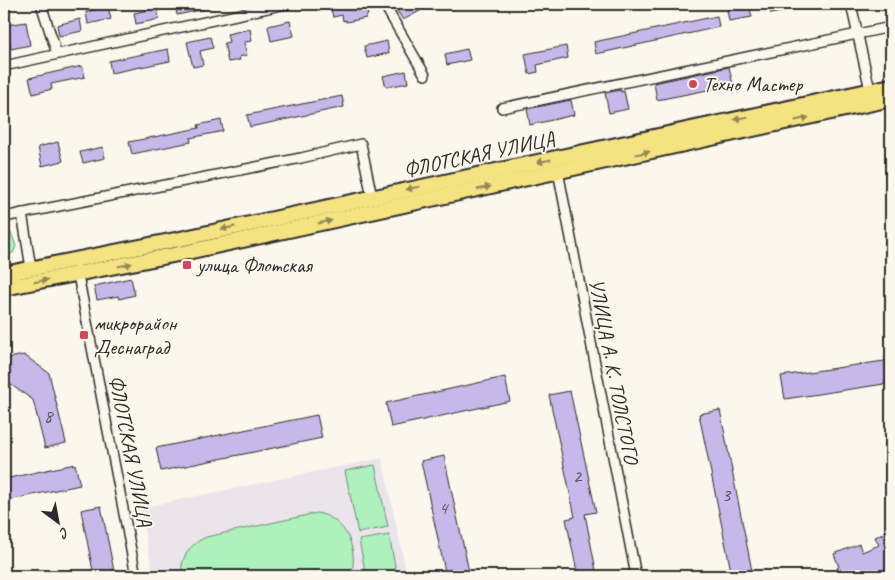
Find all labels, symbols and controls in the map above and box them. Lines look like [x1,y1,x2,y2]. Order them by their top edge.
place label: Техно Мастер [703,71,803,97]
marker: Техно Мастер [687,78,699,90]
one-way arrow [733,114,749,122]
one-way arrow [794,114,810,122]
street label: ФЛОТСКАЯ УЛИЦА [401,125,557,183]
one-way arrow [635,149,651,157]
one-way arrow [537,157,552,165]
one-way arrow [477,183,493,191]
one-way arrow [405,185,421,193]
one-way arrow [318,218,333,226]
one-way arrow [220,225,236,233]
place label: улица Флотская [195,252,313,278]
marker: улица Флотская [181,259,193,271]
one-way arrow [118,261,133,269]
street label: УЛИЦА А. К. ТОЛСТОГО [583,276,645,468]
one-way arrow [33,277,49,285]
place label: микрорайон Деснаград [94,310,178,360]
marker: микрорайон Деснаград [78,329,90,341]
street label: ФЛОТСКАЯ УЛИЦА [104,373,158,529]
house number: 8 [44,404,55,428]
house number: 2 [573,464,583,488]
house number: 3 [722,483,732,507]
house number: 4 [439,496,450,520]
north arrow [32,498,82,548]
text: С [55,524,72,543]

